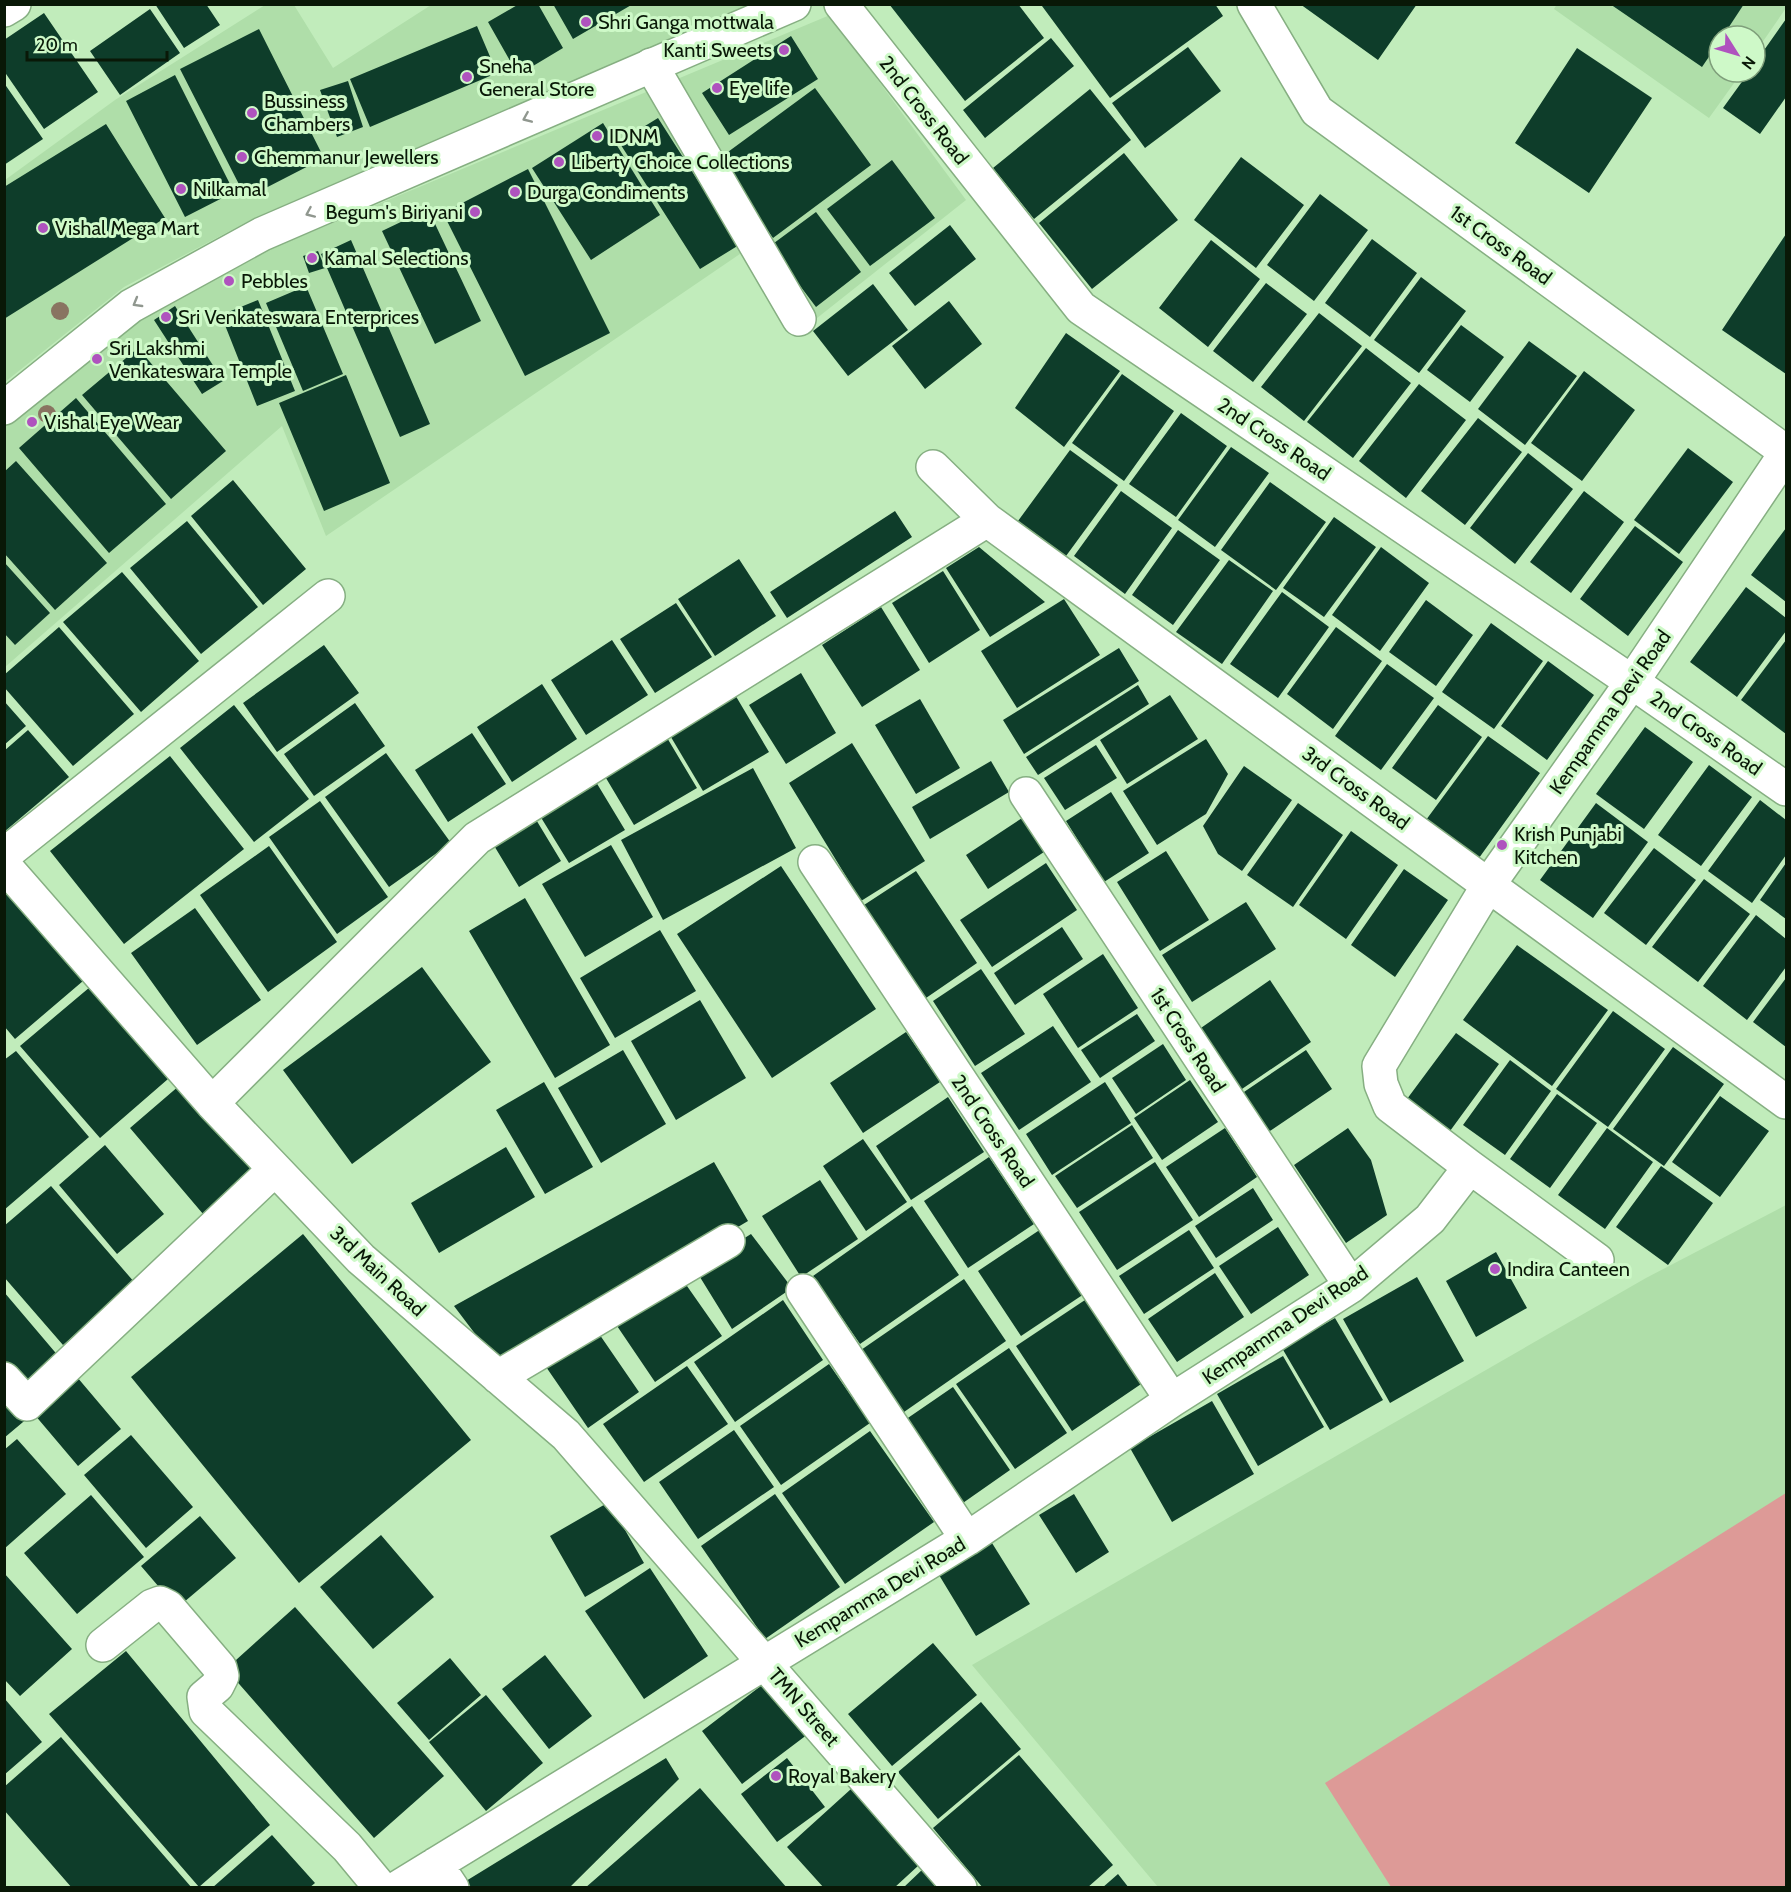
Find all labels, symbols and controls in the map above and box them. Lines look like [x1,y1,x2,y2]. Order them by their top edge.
place label: Shri Ganga mottwala [598,10,774,34]
marker: Shri Ganga mottwala [579,15,593,29]
scale bar [27,24,166,62]
north arrow [1707,24,1767,84]
text: 20 m [36,34,78,56]
place label: Kanti Sweets [663,38,772,62]
marker: Kanti Sweets [777,43,791,57]
street label: 2nd Cross Road [874,51,974,169]
text: N [1738,52,1760,73]
place label: Sneha General Store [479,54,594,101]
marker: Sneha General Store [460,70,474,84]
place label: Eye life [729,76,790,100]
marker: Eye life [710,81,724,95]
place label: Bussiness Chambers [264,89,350,136]
marker: Bussiness Chambers [245,106,259,120]
one-way arrow [523,111,534,123]
place label: IDNM [609,124,659,148]
marker: IDNM [590,129,604,143]
place label: Chemmanur Jewellers [254,145,438,169]
marker: Chemmanur Jewellers [235,150,249,164]
place label: Liberty Choice Collections [571,150,789,174]
marker: Liberty Choice Collections [552,155,566,169]
place label: Nilkamal [193,177,266,201]
place label: Durga Condiments [527,180,686,204]
marker: Nilkamal [174,182,188,196]
marker: Durga Condiments [508,185,522,199]
place label: Begum's Biriyani [326,200,463,224]
street label: 1st Cross Road [1446,200,1556,290]
marker: Begum's Biriyani [468,205,482,219]
one-way arrow [305,206,316,218]
place label: Vishal Mega Mart [55,216,200,240]
marker: Vishal Mega Mart [36,221,50,235]
place label: Kamal Selections [324,246,469,270]
marker: Kamal Selections [305,251,319,265]
place label: Pebbles [241,269,308,293]
marker: Pebbles [222,274,236,288]
one-way arrow [133,295,143,307]
place label: Sri Venkateswara Enterprices [178,305,419,329]
marker: Sri Venkateswara Enterprices [159,310,173,324]
place label: Sri Lakshmi Venkateswara Temple [109,336,292,383]
marker: Sri Lakshmi Venkateswara Temple [90,352,104,366]
street label: 2nd Cross Road [1213,392,1335,486]
place label: Vishal Eye Wear [44,410,180,434]
marker: Vishal Eye Wear [25,415,39,429]
street label: Kempamma Devi Road [1544,625,1676,799]
street label: 2nd Cross Road [1645,686,1767,780]
street label: 3rd Cross Road [1298,741,1414,835]
place label: Krish Punjabi Kitchen [1514,822,1622,869]
marker: Krish Punjabi Kitchen [1495,838,1509,852]
street label: 1st Cross Road [1145,983,1231,1097]
street label: 2nd Cross Road [946,1070,1040,1192]
street label: 3rd Main Road [325,1221,431,1321]
place label: Indira Canteen [1507,1257,1630,1281]
street label: Kempamma Devi Road [1198,1261,1372,1389]
marker: Indira Canteen [1488,1262,1502,1276]
street label: Kempamma Devi Road [790,1532,970,1652]
street label: TMN Street [763,1663,845,1751]
place label: Royal Bakery [788,1764,896,1788]
marker: Royal Bakery [769,1769,783,1783]

